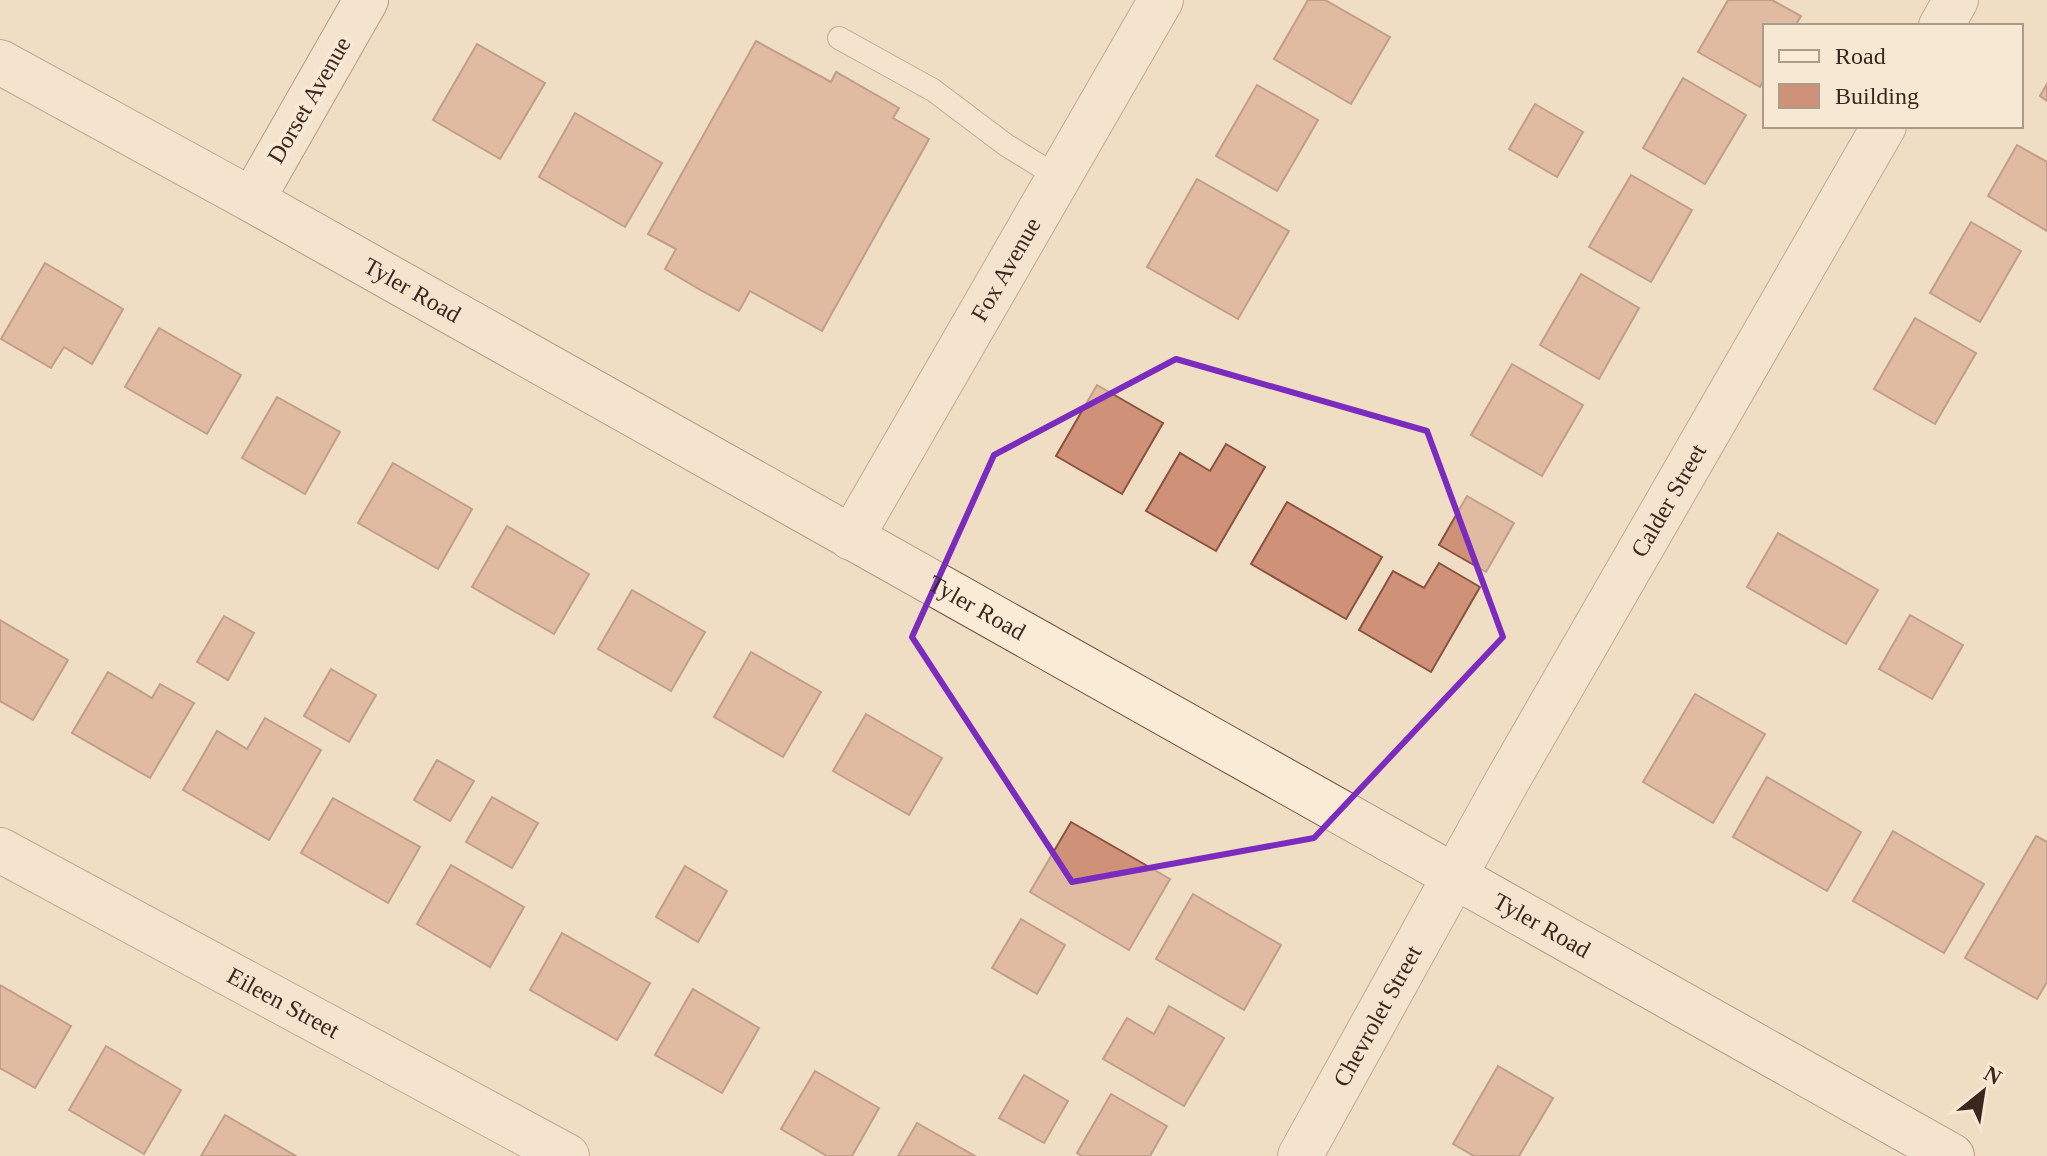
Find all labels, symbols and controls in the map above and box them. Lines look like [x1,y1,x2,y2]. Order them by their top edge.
legend [1763,24,2023,128]
street label: Dorset Avenue [262,32,356,168]
text: Road [1835,43,1886,69]
text: Building [1835,83,1919,109]
street label: Fox Avenue [966,213,1046,326]
street label: Tyler Road [359,253,465,328]
street label: Calder Street [1626,439,1711,562]
street label: Tyler Road [924,570,1030,645]
street label: Tyler Road [1489,888,1595,963]
street label: Chevrolet Street [1328,941,1427,1091]
street label: Eileen Street [223,962,344,1044]
north arrow [1943,1052,2023,1132]
text: N [1980,1060,2006,1090]

